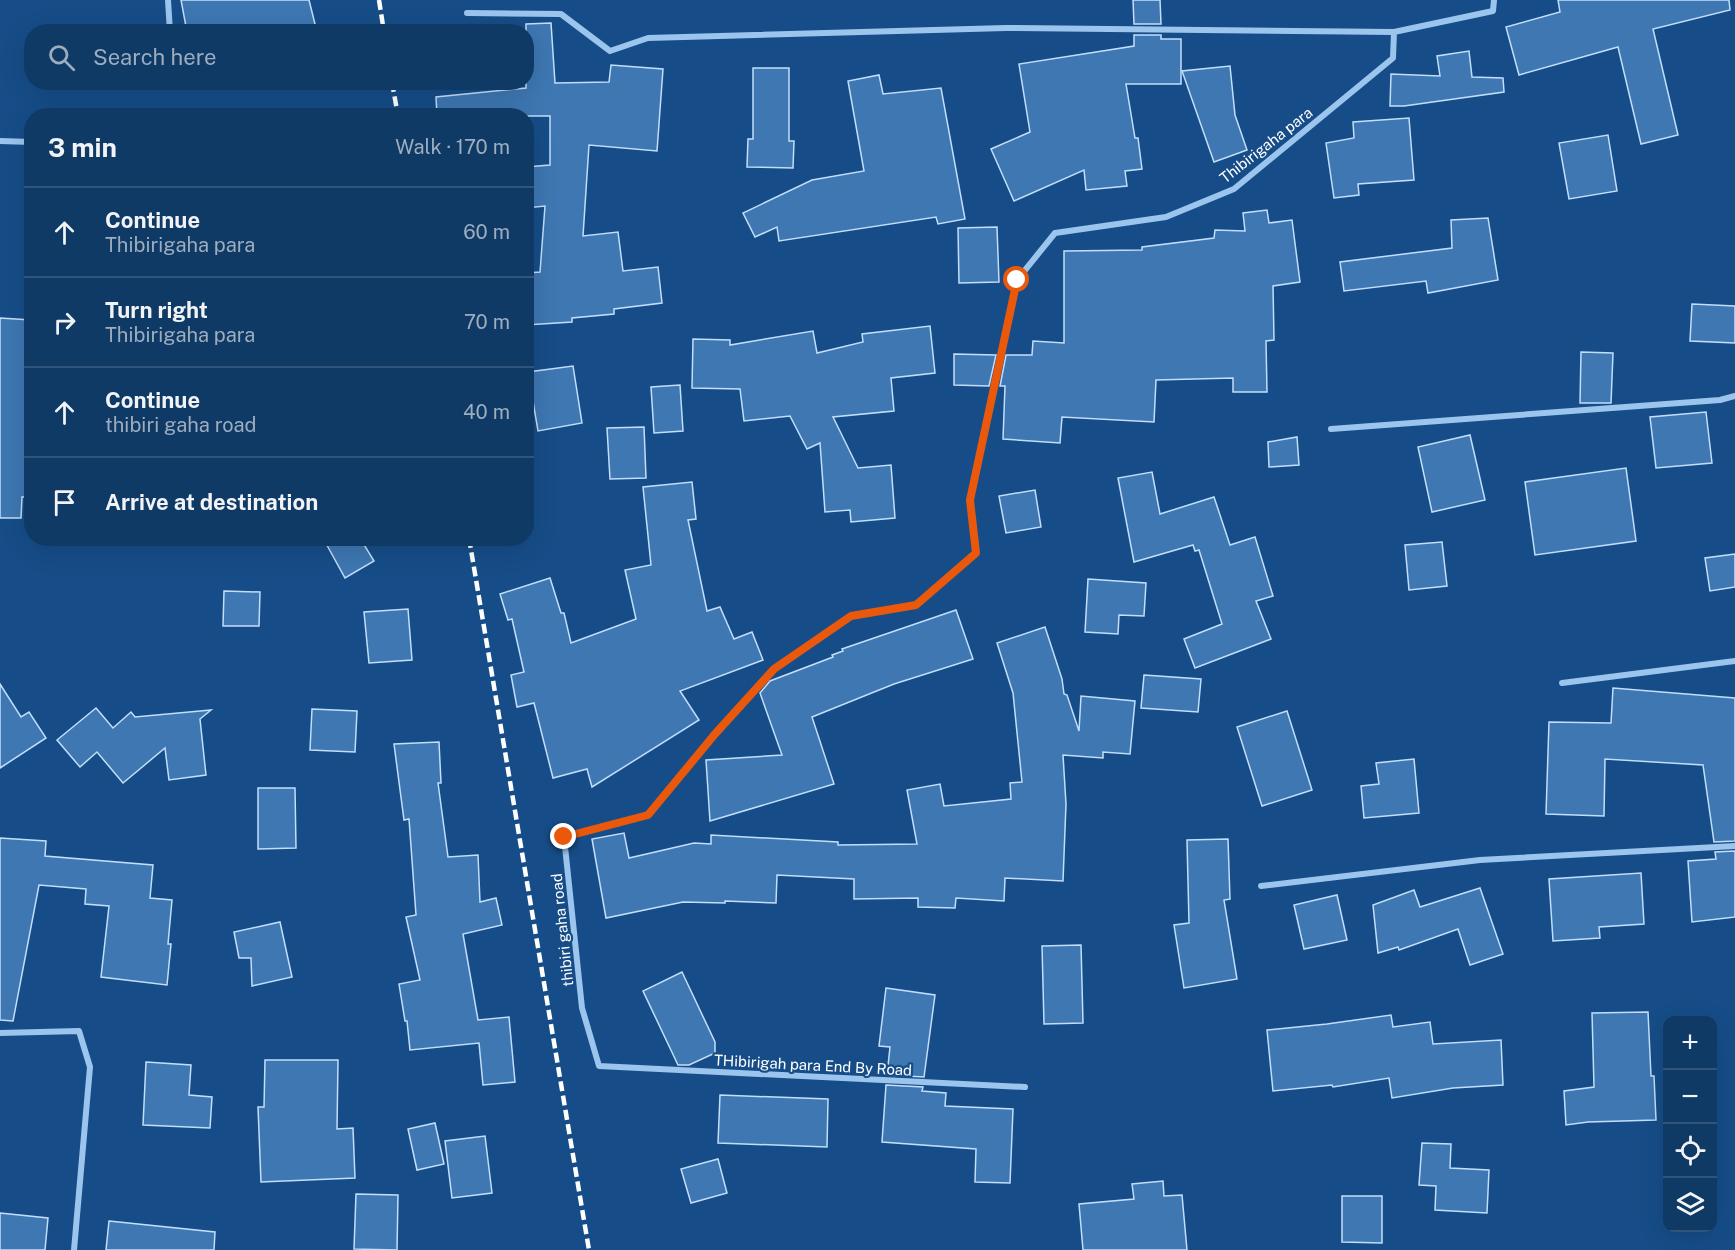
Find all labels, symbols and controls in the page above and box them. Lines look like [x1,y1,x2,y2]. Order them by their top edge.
search box [24,24,534,90]
icon: search [45,41,78,74]
text: Search here [93,44,217,70]
street label: Thibirigaha para [1216,104,1316,186]
text: 3 min [48,132,117,163]
text: Walk · 170 m [395,135,510,159]
text: Continue [105,207,200,233]
icon: ahead [48,216,81,249]
text: 60 m [463,220,510,244]
text: Thibirigaha para [105,233,255,257]
route start [1003,266,1029,292]
text: Turn right [105,297,208,323]
icon: right [48,306,81,339]
text: 70 m [464,310,510,334]
text: Thibirigaha para [105,323,255,347]
text: Continue [105,387,200,413]
icon: ahead [48,396,81,429]
text: 40 m [463,400,510,424]
text: thibiri gaha road [105,413,256,437]
icon: arrive [48,486,81,519]
text: Arrive at destination [105,489,318,515]
route end [550,823,576,849]
street label: thibiri gaha road [548,873,576,987]
map controls [1663,1016,1717,1232]
button: + [1663,1016,1717,1070]
street label: THibirigah para End By Road [713,1051,913,1079]
button: − [1663,1070,1717,1124]
button: locate [1663,1124,1717,1178]
button: layers [1663,1178,1717,1232]

